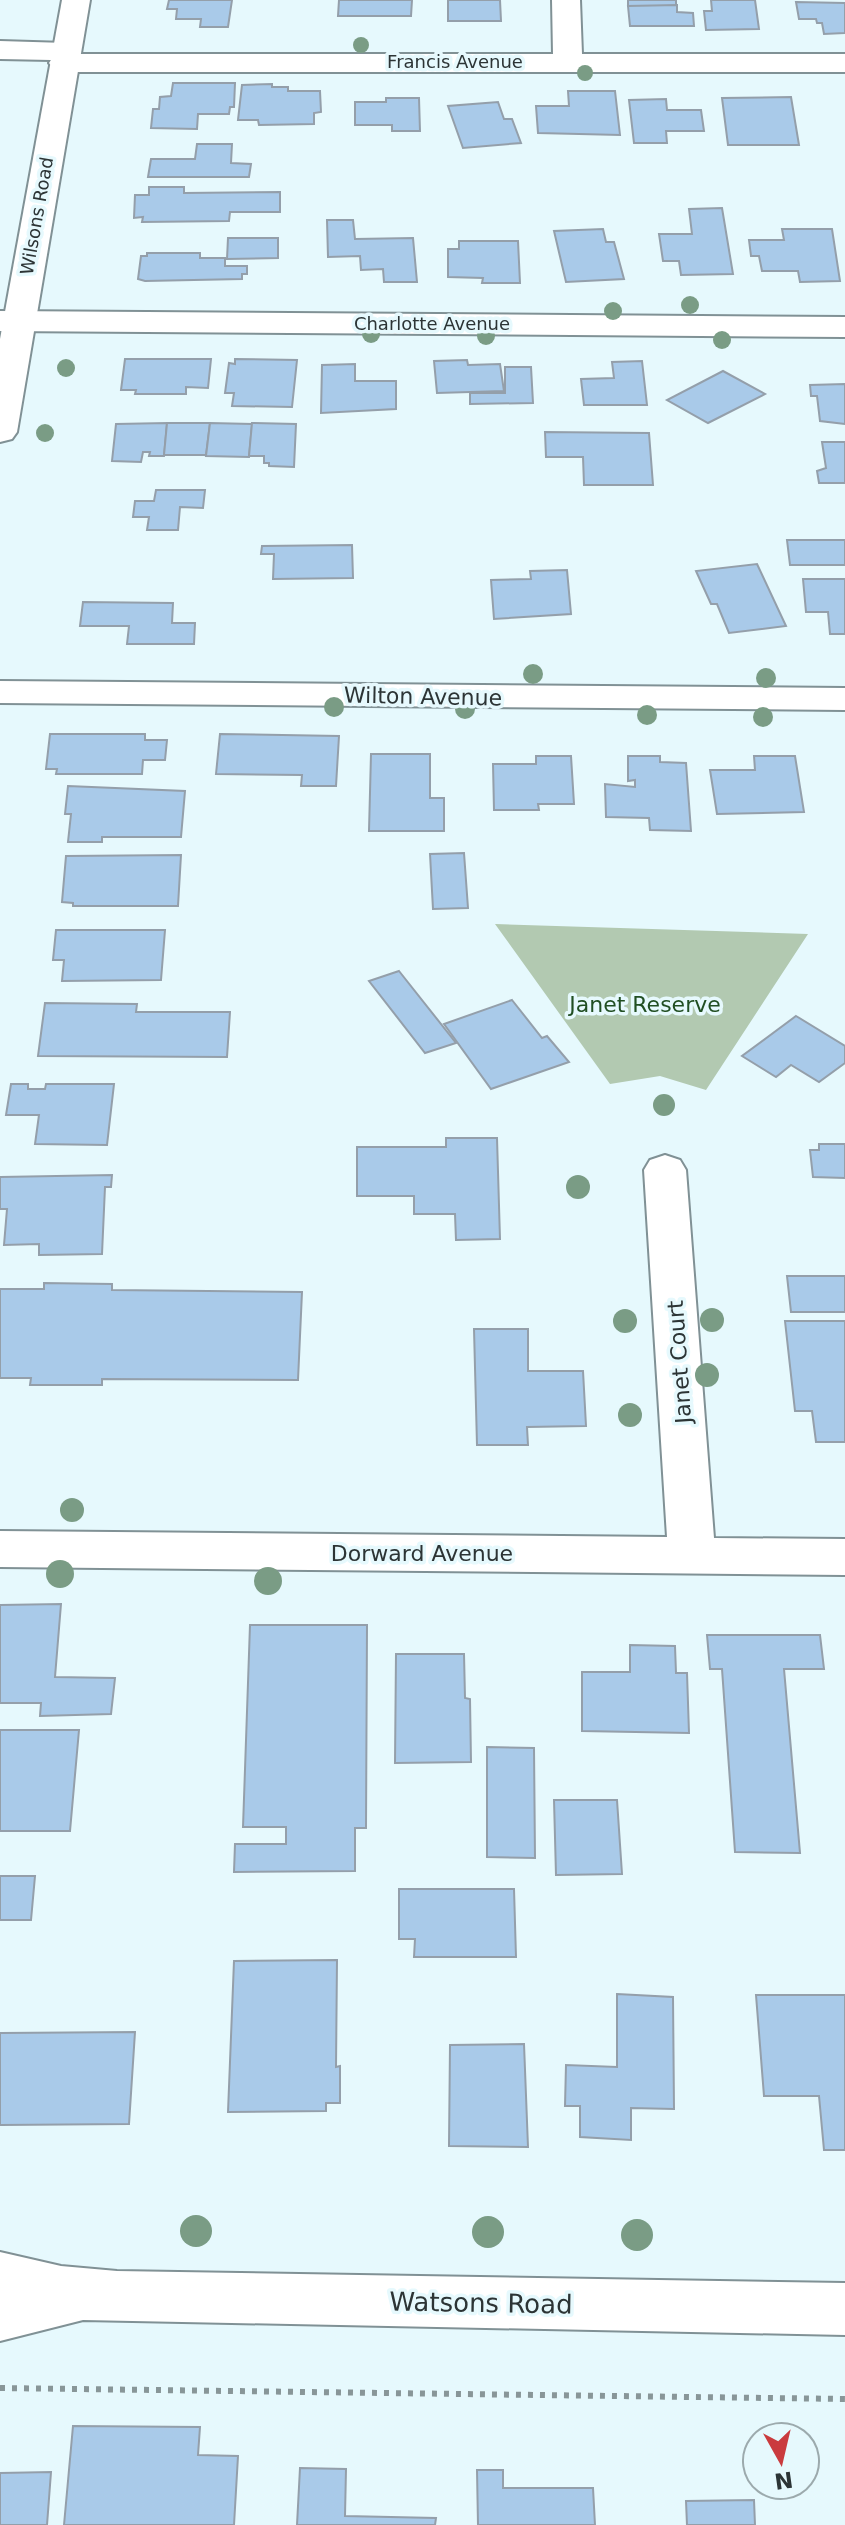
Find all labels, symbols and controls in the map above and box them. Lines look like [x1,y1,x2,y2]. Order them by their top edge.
street label: Francis Avenue [387,51,523,72]
street label: Wilsons Road [16,155,57,277]
street label: Charlotte Avenue [354,313,510,334]
street label: Wilton Avenue [344,683,502,710]
park label: Janet Reserve [567,992,721,1017]
street label: Janet Court [663,1299,696,1426]
street label: Dorward Avenue [331,1541,513,1566]
street label: Watsons Road [389,2286,573,2320]
north arrow [741,2421,821,2501]
text: N [773,2467,795,2494]

